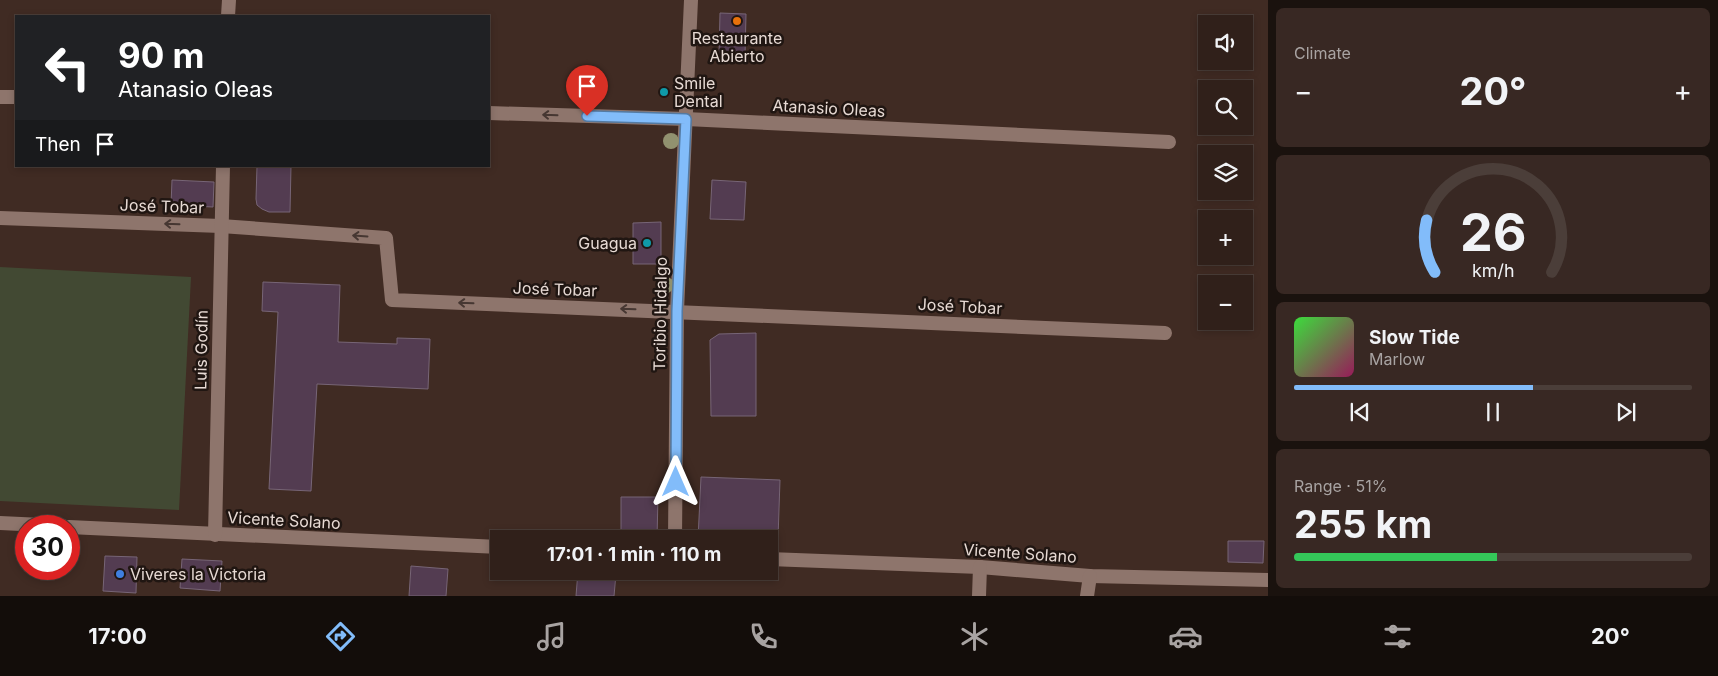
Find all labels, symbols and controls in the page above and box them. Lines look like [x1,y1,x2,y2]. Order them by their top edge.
marker: Restaurante Abierto [731,15,743,27]
map controls [1198,15,1253,330]
button: sound [1198,15,1253,70]
place label: Restaurante Abierto [692,28,782,66]
text: 90 m [118,34,205,76]
icon: left [35,35,100,100]
text: Climate [1294,43,1351,63]
pin [566,65,608,116]
text: 20° [1459,68,1527,114]
icon: arrive [573,72,601,100]
place label: Smile Dental [674,73,723,111]
text: − [1294,74,1313,108]
text: + [1673,74,1692,108]
text: Atanasio Oleas [118,76,273,102]
button: search [1198,80,1253,135]
marker: Smile Dental [658,86,670,98]
street label: Atanasio Oleas [772,95,886,121]
one-way arrow [542,110,558,120]
icon: arrive [91,130,119,158]
text: Then [35,133,81,156]
button: layers [1198,145,1253,200]
street label: José Tobar [119,195,205,217]
text: 26 [1460,201,1526,264]
button: + [1198,210,1253,265]
one-way arrow [165,220,181,229]
one-way arrow [352,231,368,240]
place label: Guagua [578,233,637,253]
marker: Guagua [641,237,653,249]
street label: Toribio Hidalgo [649,257,671,371]
text: km/h [1472,260,1514,281]
button: − [1198,275,1253,330]
street label: José Tobar [512,278,598,300]
street label: José Tobar [917,294,1003,318]
one-way arrow [458,298,474,308]
one-way arrow [620,305,636,314]
street label: Luis Godín [190,310,212,390]
text: Slow Tide [1369,326,1460,349]
text: Marlow [1369,349,1425,369]
icon: previous [1346,398,1374,426]
icon: pause [1479,398,1507,426]
icon: next [1612,398,1640,426]
position arrow [649,455,701,507]
text: Range · 51% [1294,476,1387,496]
text: 255 km [1294,501,1432,547]
street label: Vicente Solano [227,507,341,533]
speed limit sign: 30 [15,515,80,580]
street label: Vicente Solano [963,539,1077,567]
text: 17:01 · 1 min · 110 m [547,543,721,566]
place label: Viveres la Victoria [130,564,266,584]
marker: Viveres la Victoria [114,568,126,580]
icon: directions [323,619,358,654]
icon: music [534,619,569,654]
icon: phone [746,619,781,654]
icon: climate [957,619,992,654]
icon: car [1168,619,1203,654]
icon: filters [1380,619,1415,654]
text: 17:00 [88,623,147,649]
text: 20° [1591,623,1630,649]

